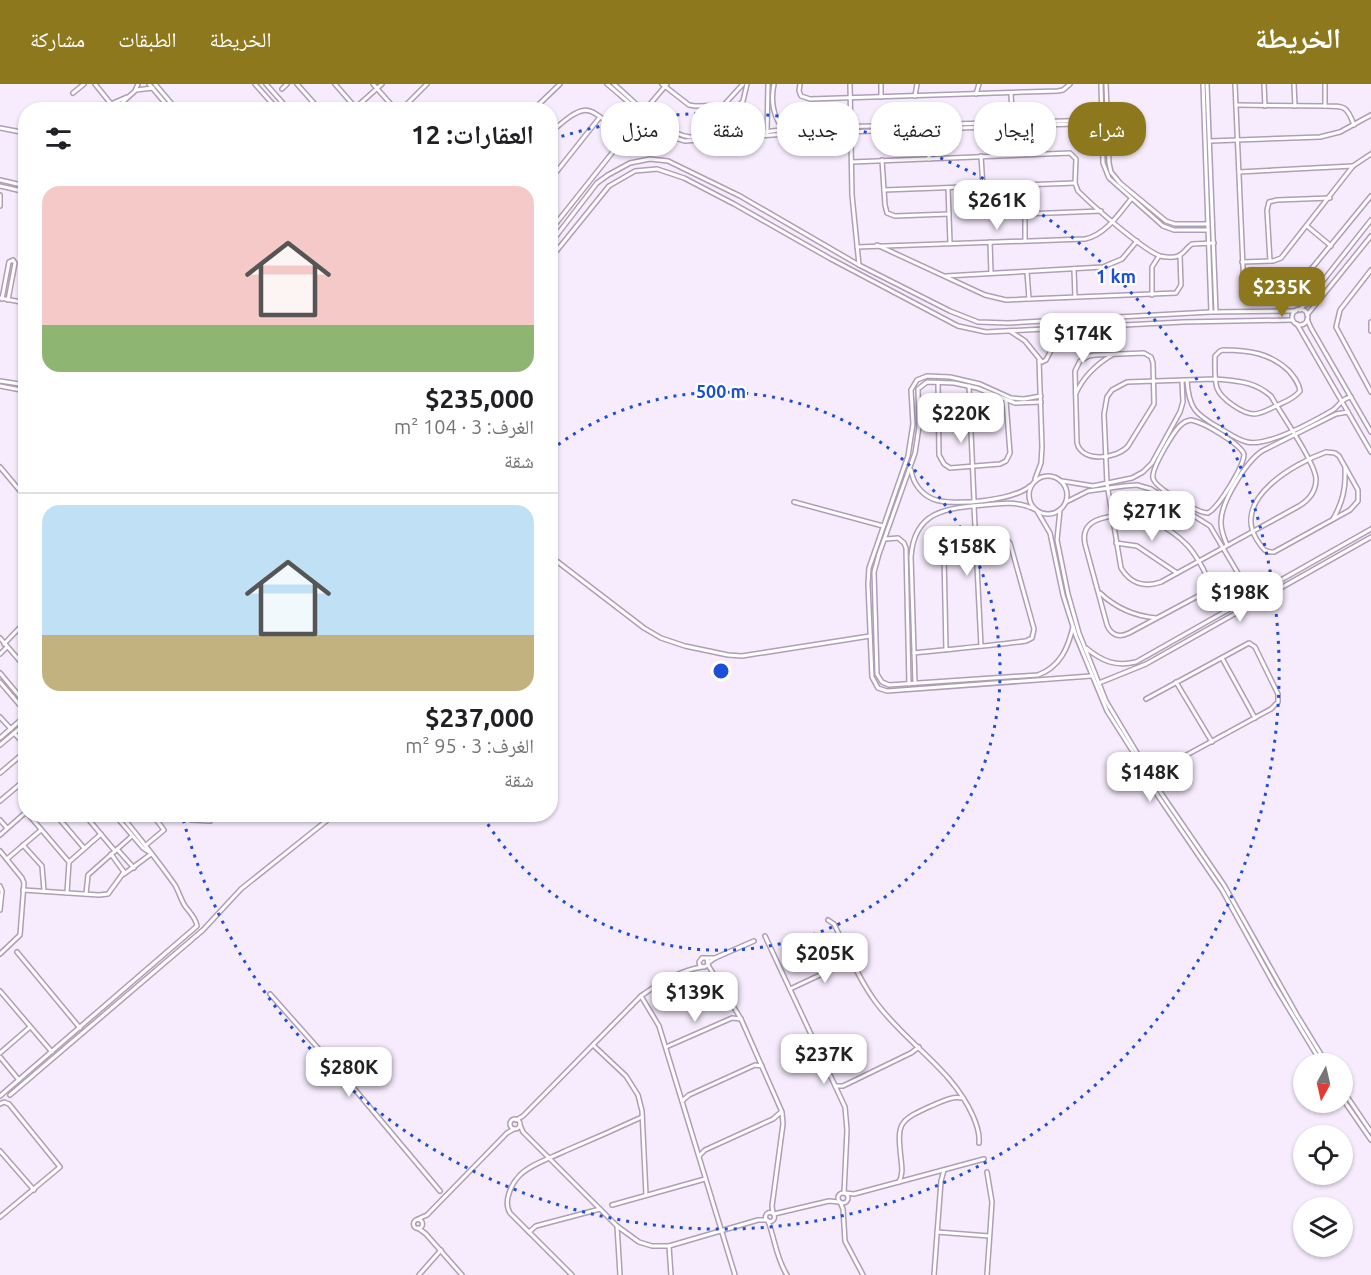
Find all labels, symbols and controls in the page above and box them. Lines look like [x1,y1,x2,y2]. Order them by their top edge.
text: الخريطة [1255,22,1341,53]
text: مشاركة [30,27,85,51]
text: الطبقات [118,27,177,51]
text: الخريطة [210,27,271,51]
chip: منزل [601,102,679,156]
chip: شقة [691,102,765,156]
chip: جديد [777,102,859,156]
chip: تصفية [871,102,962,156]
chip: إيجار [974,102,1056,156]
chip: شراء [1068,102,1146,156]
text: العقارات: 12 [411,120,534,149]
icon: filters [42,122,75,155]
pin: $261K [955,180,1039,231]
text: $261K [968,188,1026,211]
icon: home [234,225,342,333]
text: 1 km [1096,266,1136,286]
pin: $235K [1240,267,1324,318]
text: $235K [1253,275,1311,298]
pin: $174K [1041,313,1125,364]
text: $174K [1054,321,1112,344]
text: 500 m [696,381,746,401]
text: $235,000 [425,384,534,413]
pin: $220K [919,393,1003,444]
text: $220K [932,401,990,424]
text: الغرف: 3 · 104 m² [394,415,534,438]
text: شقة [504,449,534,472]
pin: $271K [1110,491,1194,542]
text: $271K [1123,499,1181,522]
pin: $158K [925,526,1009,577]
text: $158K [938,534,996,557]
icon: home [234,544,342,652]
pin: $198K [1198,572,1282,623]
text: $198K [1211,580,1269,603]
centre of rings [711,661,731,681]
text: $237,000 [425,703,534,732]
text: الغرف: 3 · 95 m² [405,734,534,757]
pin: $148K [1108,752,1192,803]
text: $148K [1121,760,1179,783]
text: شقة [504,768,534,791]
pin: $205K [783,933,867,984]
text: $205K [796,941,854,964]
pin: $139K [653,972,737,1023]
text: $139K [666,980,724,1003]
pin: $237K [782,1034,866,1085]
text: $237K [795,1042,853,1065]
pin: $280K [307,1047,391,1098]
north arrow [1293,1053,1353,1113]
map controls [1293,1053,1353,1257]
text: $280K [320,1055,378,1078]
button: locate [1293,1125,1353,1185]
button: layers [1293,1197,1353,1257]

